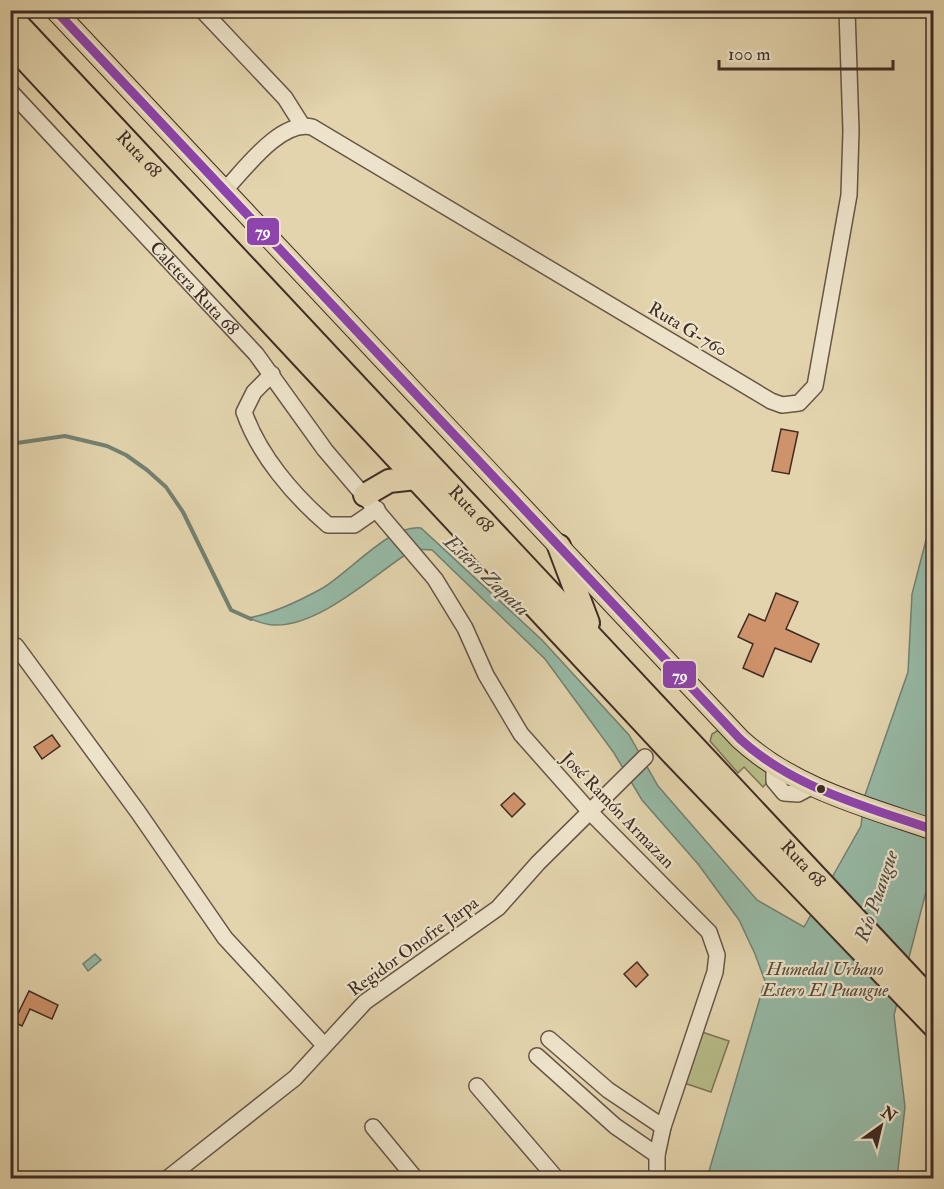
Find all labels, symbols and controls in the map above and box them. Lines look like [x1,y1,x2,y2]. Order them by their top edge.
scale bar [719,33,893,71]
text: 100 m [728,43,771,66]
street label: Ruta 68 [111,126,167,183]
line badge: 79 [246,217,280,246]
text: 79 [255,222,271,242]
street label: Caletera Ruta 68 [145,237,244,340]
street label: Ruta G-760 [644,297,732,362]
street label: Ruta 68 [443,481,499,538]
water label: Estero Zapata [437,528,535,621]
line badge: 79 [662,660,697,689]
text: 79 [672,666,688,686]
street label: José Ramón Armazan [555,746,679,874]
unlabelled marker [815,783,827,795]
street label: Ruta 68 [775,835,831,892]
water label: Río Puangue [849,847,904,946]
street label: Regidor Onofre Jarpa [344,891,484,1001]
park label: Humedal Urbano Estero El Puangue [761,958,889,1002]
north arrow [851,1096,911,1156]
text: N [876,1102,901,1127]

